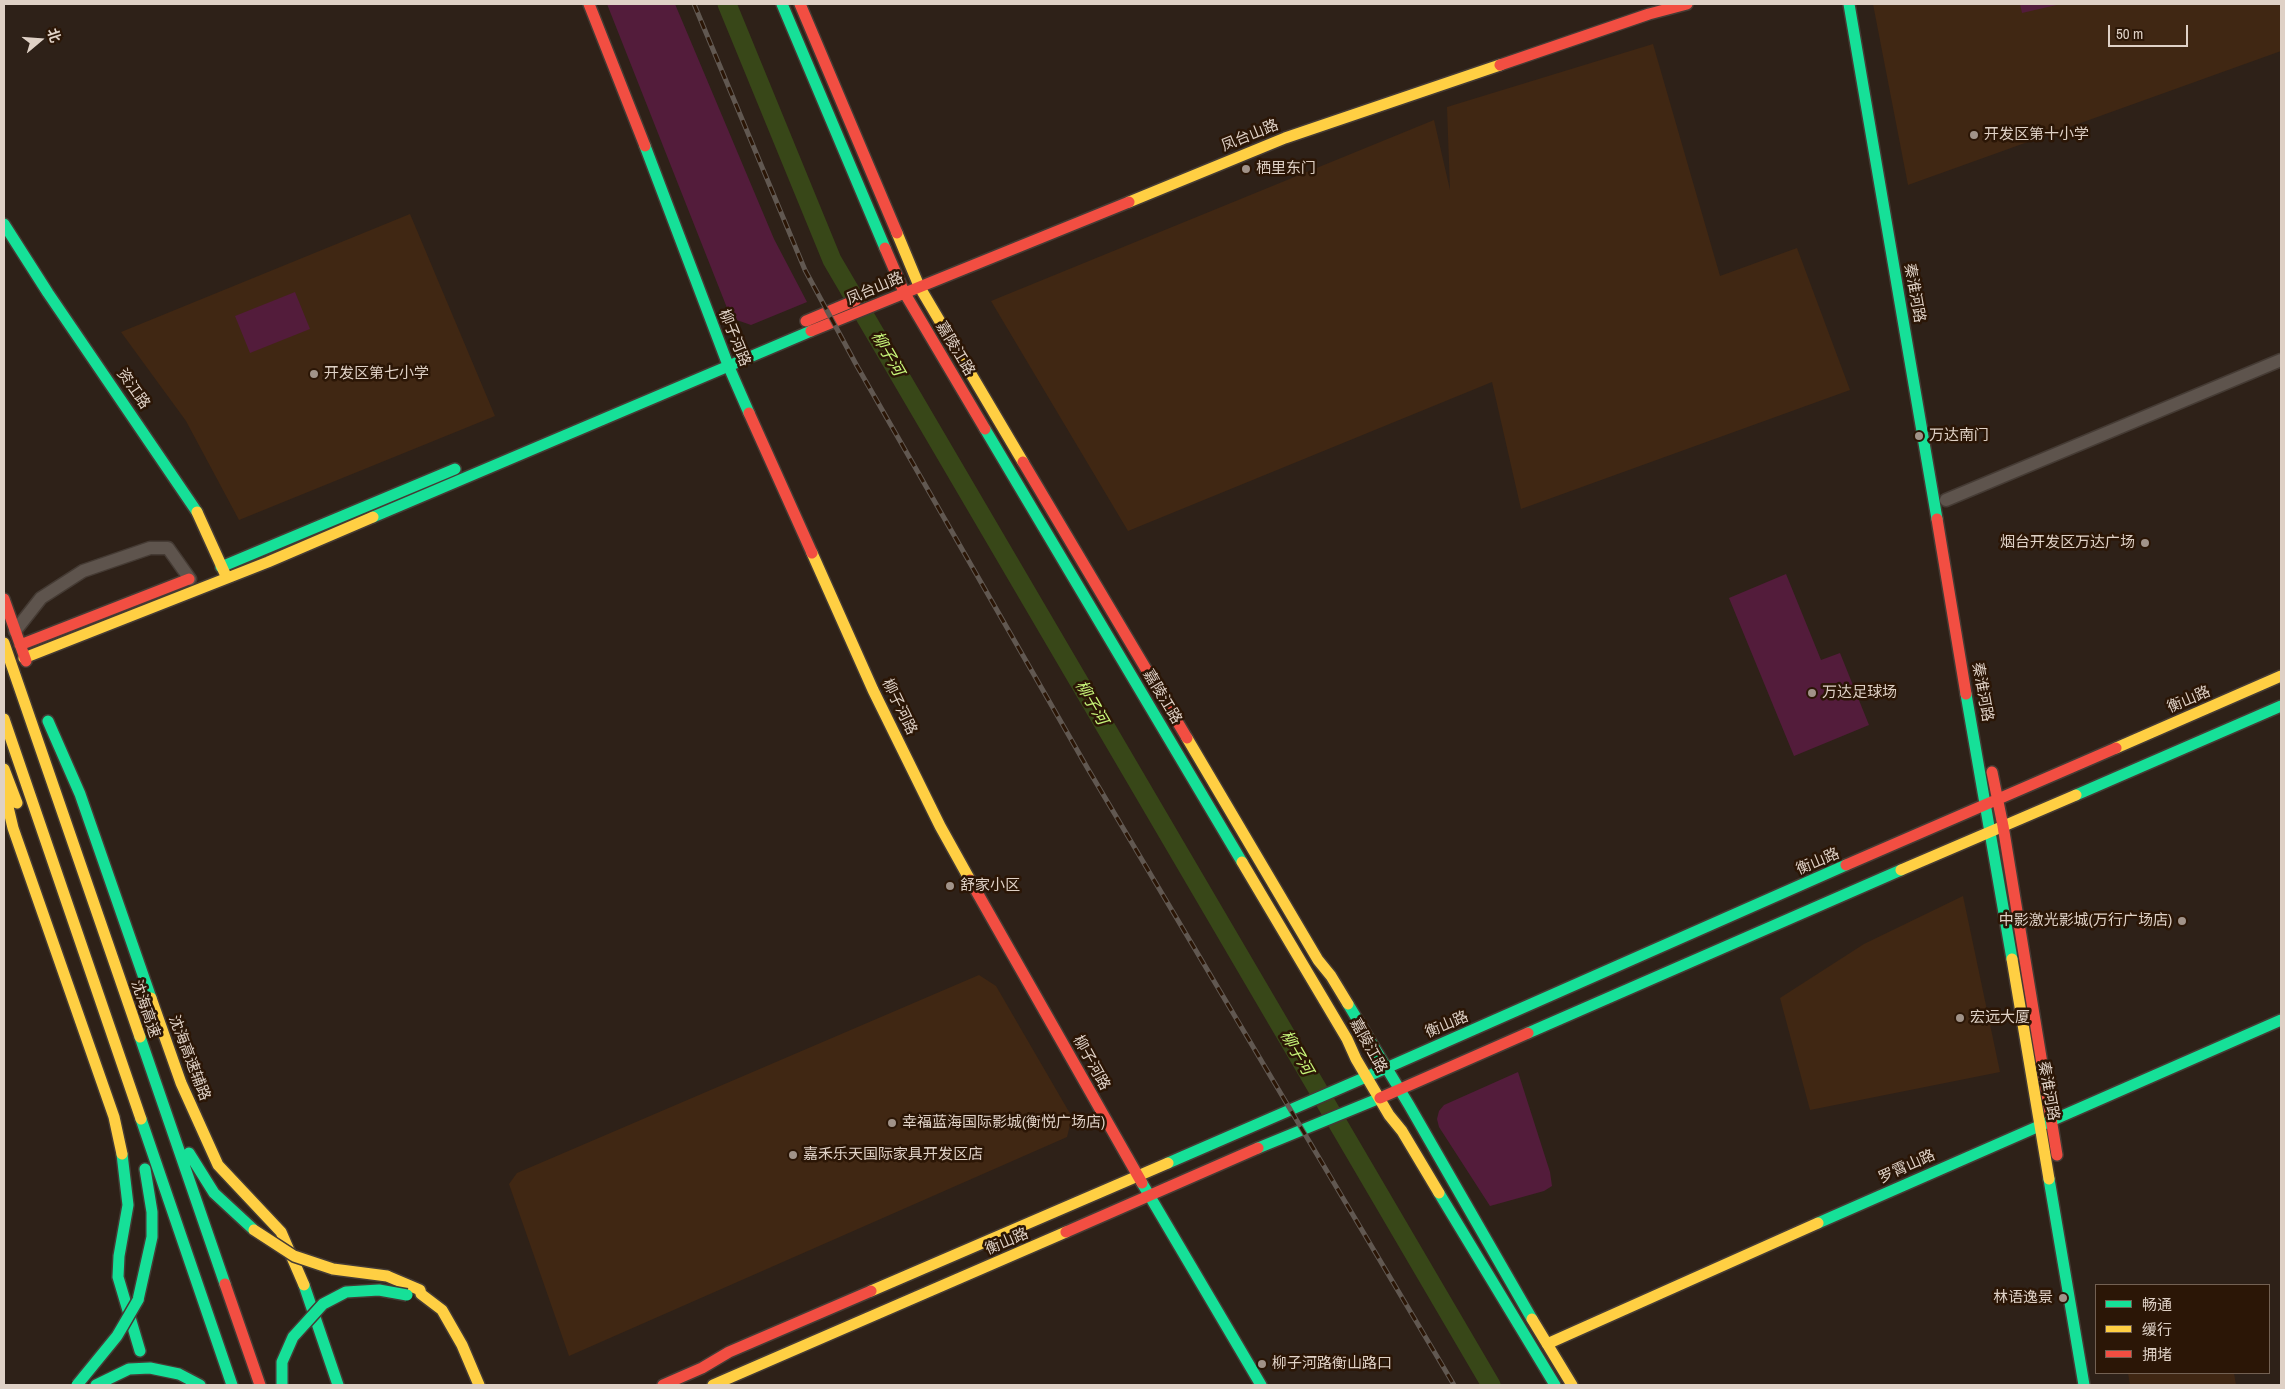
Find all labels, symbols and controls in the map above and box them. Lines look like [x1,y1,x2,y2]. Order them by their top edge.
north arrow [15,15,65,65]
scale bar [2110,15,2190,47]
text: 50 m [2116,23,2143,44]
text: 北 [44,26,65,45]
street label: 凤台山路 [1219,116,1281,156]
place label: 开发区第十小学 [1984,126,2089,144]
marker: 开发区第十小学 [1968,129,1980,141]
place label: 栖里东门 [1256,160,1316,178]
marker: 栖里东门 [1240,163,1252,175]
street label: 秦淮河路 [1900,262,1928,324]
street label: 凤台山路 [844,269,906,309]
street label: 柳子河路 [714,307,754,369]
street label: 嘉陵江路 [932,319,978,379]
water label: 柳子河 [867,328,907,380]
street label: 资江路 [113,365,153,413]
place label: 开发区第七小学 [324,365,429,383]
marker: 开发区第七小学 [308,368,320,380]
place label: 万达南门 [1929,427,1989,445]
marker: 万达南门 [1913,430,1925,442]
place label: 烟台开发区万达广场 [2000,534,2135,552]
marker: 烟台开发区万达广场 [2139,537,2151,549]
street label: 秦淮河路 [1968,661,1996,723]
street label: 嘉陵江路 [1139,667,1185,727]
street label: 柳子河路 [878,676,920,738]
water label: 柳子河 [1071,677,1111,729]
street label: 衡山路 [2165,683,2213,717]
place label: 万达足球场 [1822,684,1897,702]
marker: 万达足球场 [1806,687,1818,699]
street label: 衡山路 [1794,845,1842,879]
place label: 舒家小区 [960,877,1020,895]
marker: 舒家小区 [944,880,956,892]
place label: 中影激光影城(万行广场店) [1999,912,2172,930]
marker: 中影激光影城(万行广场店) [2176,915,2188,927]
street label: 沈海高速 [127,978,163,1040]
street label: 衡山路 [1423,1008,1471,1042]
place label: 宏远大厦 [1970,1009,2030,1027]
marker: 宏远大厦 [1954,1012,1966,1024]
street label: 沈海高速辅路 [164,1013,214,1103]
street label: 嘉陵江路 [1346,1015,1390,1077]
water label: 柳子河 [1276,1027,1316,1079]
street label: 柳子河路 [1069,1032,1113,1094]
street label: 秦淮河路 [2034,1060,2062,1122]
place label: 幸福蓝海国际影城(衡悦广场店) [902,1114,1105,1132]
marker: 幸福蓝海国际影城(衡悦广场店) [886,1117,898,1129]
place label: 嘉禾乐天国际家具开发区店 [803,1146,983,1164]
street label: 罗霄山路 [1876,1147,1938,1187]
marker: 嘉禾乐天国际家具开发区店 [787,1149,799,1161]
street label: 衡山路 [983,1225,1031,1259]
legend [2095,1284,2270,1374]
place label: 林语逸景 [1993,1289,2053,1307]
marker: 林语逸景 [2057,1292,2069,1304]
text: 畅通 [2142,1294,2172,1315]
text: 缓行 [2142,1319,2172,1340]
text: 拥堵 [2142,1344,2172,1365]
place label: 柳子河路衡山路口 [1272,1355,1392,1373]
marker: 柳子河路衡山路口 [1256,1358,1268,1370]

